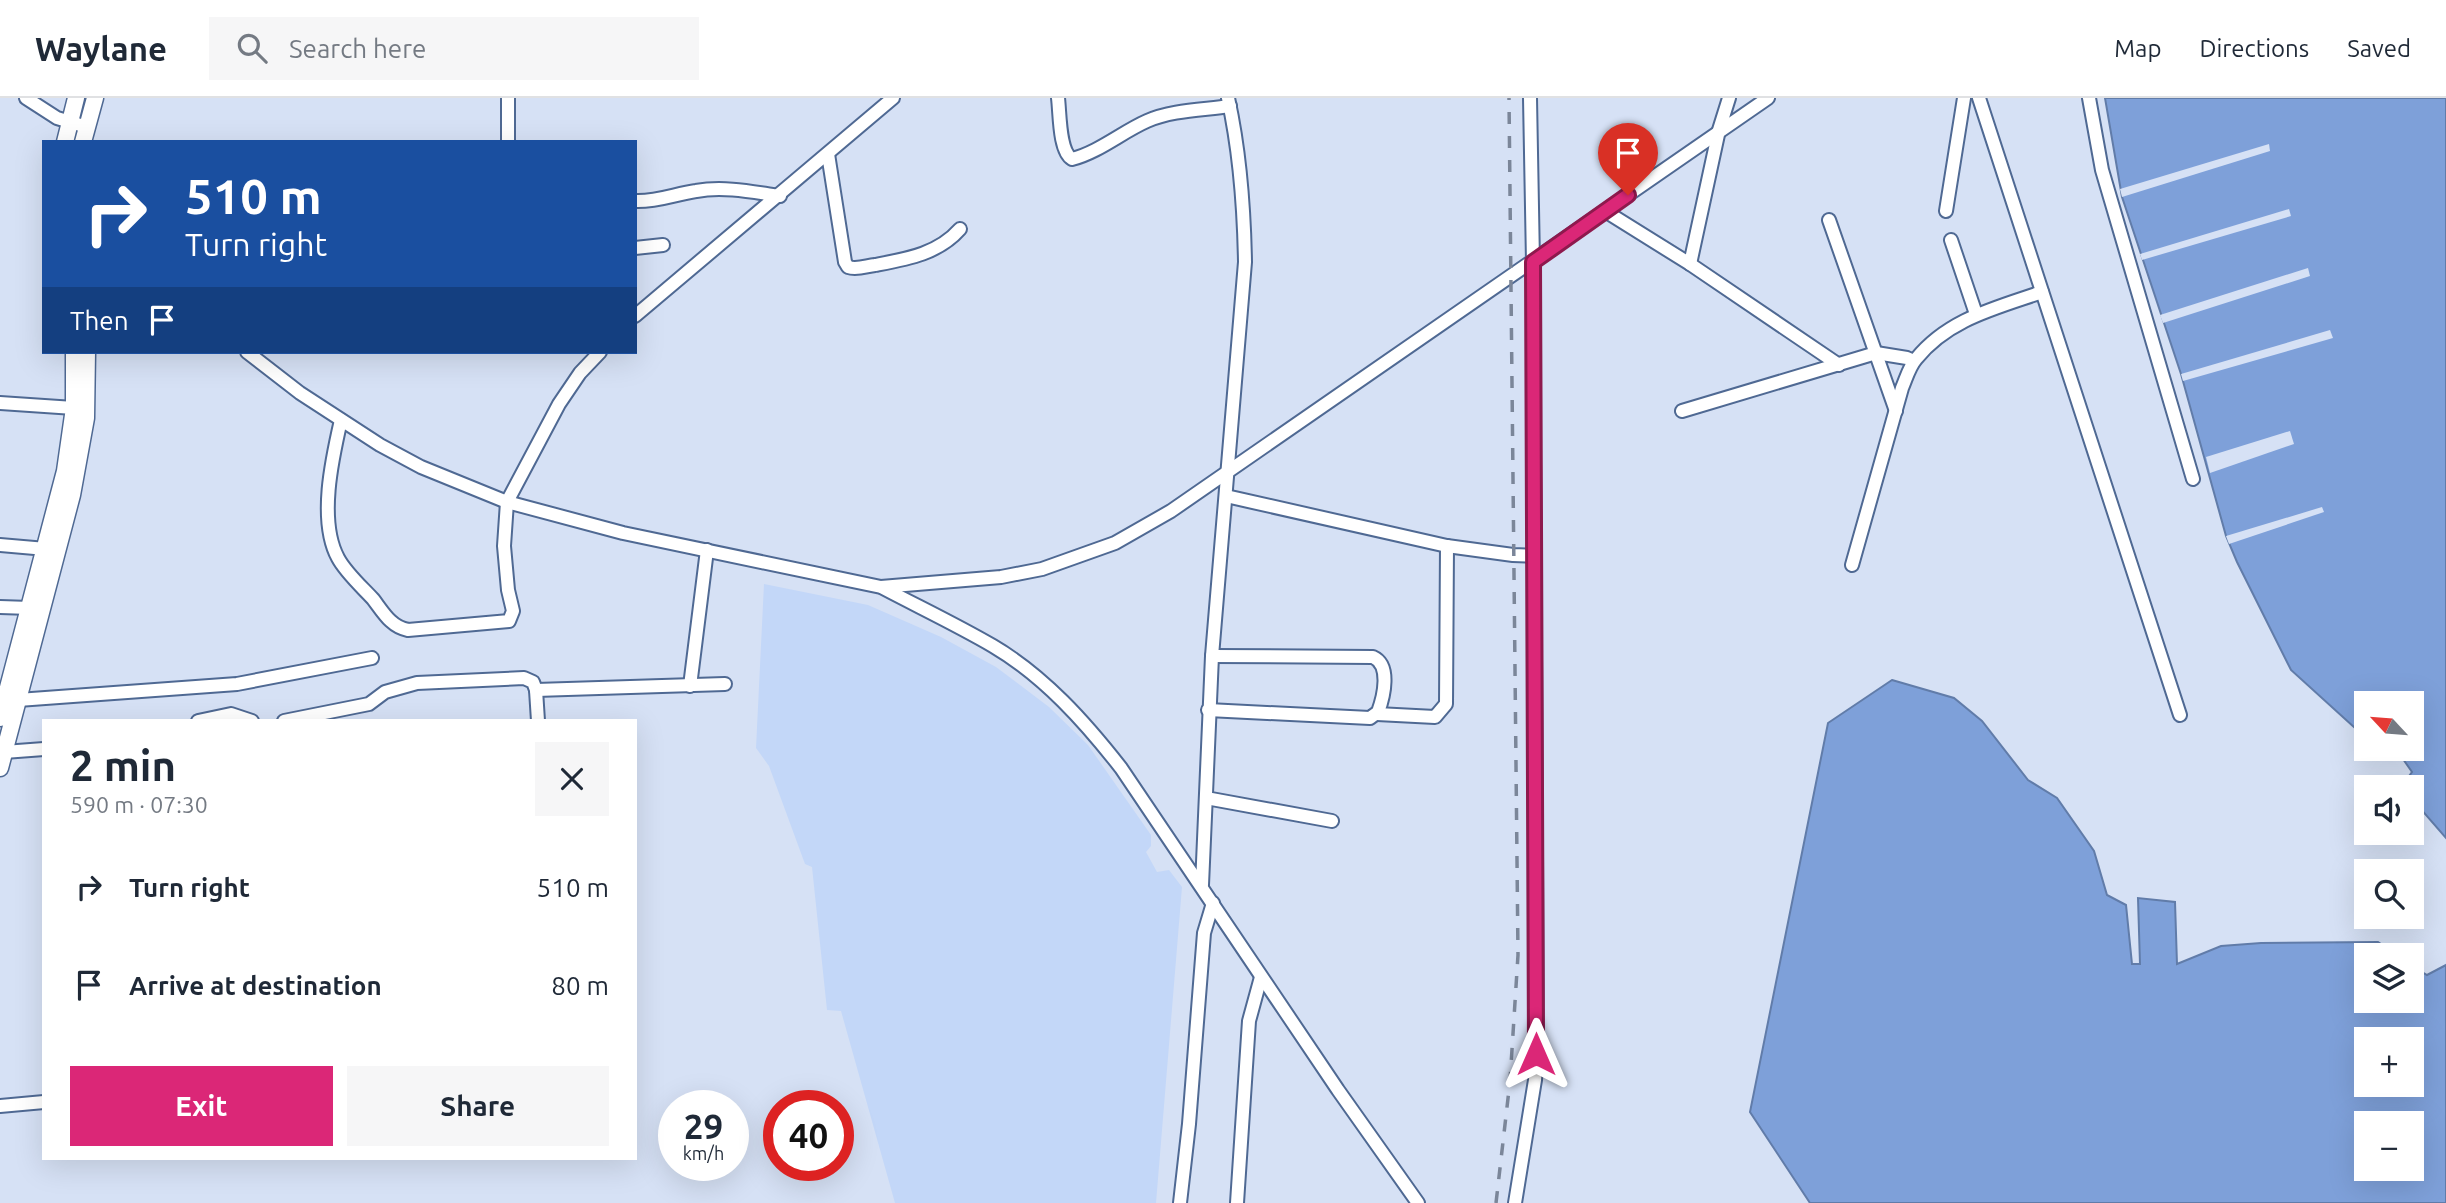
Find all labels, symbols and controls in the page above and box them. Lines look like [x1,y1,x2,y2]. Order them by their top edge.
search box [209,17,699,80]
icon: search [233,29,271,67]
text: Waylane [35,30,167,67]
text: Search here [289,34,426,63]
text: Map [2114,35,2161,62]
text: Directions [2199,35,2309,62]
text: Saved [2347,35,2411,62]
pin [1598,123,1658,195]
icon: arrive [1609,134,1647,172]
icon: right [70,168,161,259]
text: 510 m [185,168,322,223]
text: Turn right [185,226,327,262]
icon: arrive [143,301,181,339]
text: Then [70,306,129,335]
north arrow [2354,691,2424,761]
map controls [2354,691,2424,1181]
text: 2 min [70,742,176,789]
button: close [535,742,609,816]
button: sound [2354,775,2424,845]
text: 590 m · 07:30 [70,792,208,817]
button: search [2354,859,2424,929]
icon: right [70,868,108,906]
text: Turn right [129,873,250,902]
text: 510 m [537,873,609,902]
button: layers [2354,943,2424,1013]
icon: arrive [70,966,108,1004]
text: Arrive at destination [129,971,382,1000]
text: 80 m [551,971,609,1000]
position arrow [1499,1017,1573,1091]
button: + [2354,1027,2424,1097]
button: Exit [70,1066,333,1146]
button: Share [347,1066,609,1146]
speed limit sign: 40 [763,1090,854,1181]
text: 29 [684,1106,723,1146]
button: − [2354,1111,2424,1181]
text: km/h [683,1143,724,1163]

